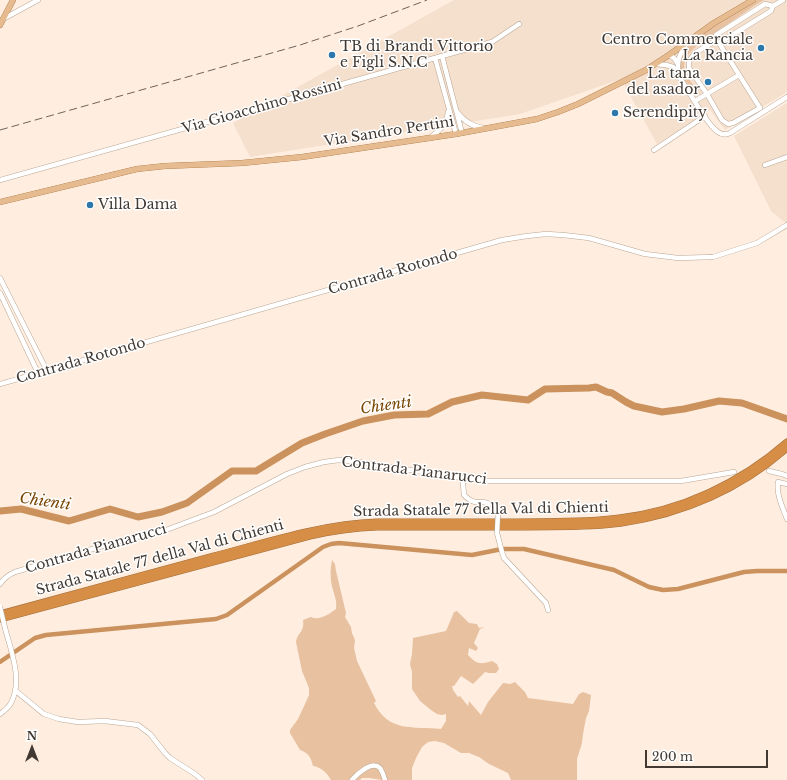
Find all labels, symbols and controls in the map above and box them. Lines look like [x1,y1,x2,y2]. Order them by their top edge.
place label: Centro Commerciale La Rancia [602,32,753,64]
place label: TB di Brandi Vittorio e Figli S.N.C [340,39,493,72]
marker: Centro Commerciale La Rancia [756,43,766,53]
marker: TB di Brandi Vittorio e Figli S.N.C [327,50,337,60]
place label: La tana del asador [627,66,700,98]
street label: Via Gioacchino Rossini [180,76,344,138]
marker: La tana del asador [703,77,713,87]
place label: Serendipity [623,105,707,121]
marker: Serendipity [610,108,620,118]
street label: Via Sandro Pertini [323,113,455,151]
place label: Villa Dama [98,197,177,213]
marker: Villa Dama [85,200,95,210]
street label: Contrada Rotondo [326,245,460,299]
street label: Contrada Rotondo [14,334,148,388]
water label: Chienti [359,394,413,418]
street label: Contrada Pianarucci [340,454,488,488]
water label: Chienti [18,490,72,514]
street label: Strada Statale 77 della Val di Chienti [353,499,609,521]
street label: Strada Statale 77 della Val di Chienti [34,517,286,599]
street label: Contrada Pianarucci [23,521,169,577]
north arrow [12,728,52,768]
text: N [27,729,37,743]
scale bar [647,742,770,768]
text: 200 m [652,749,693,764]

